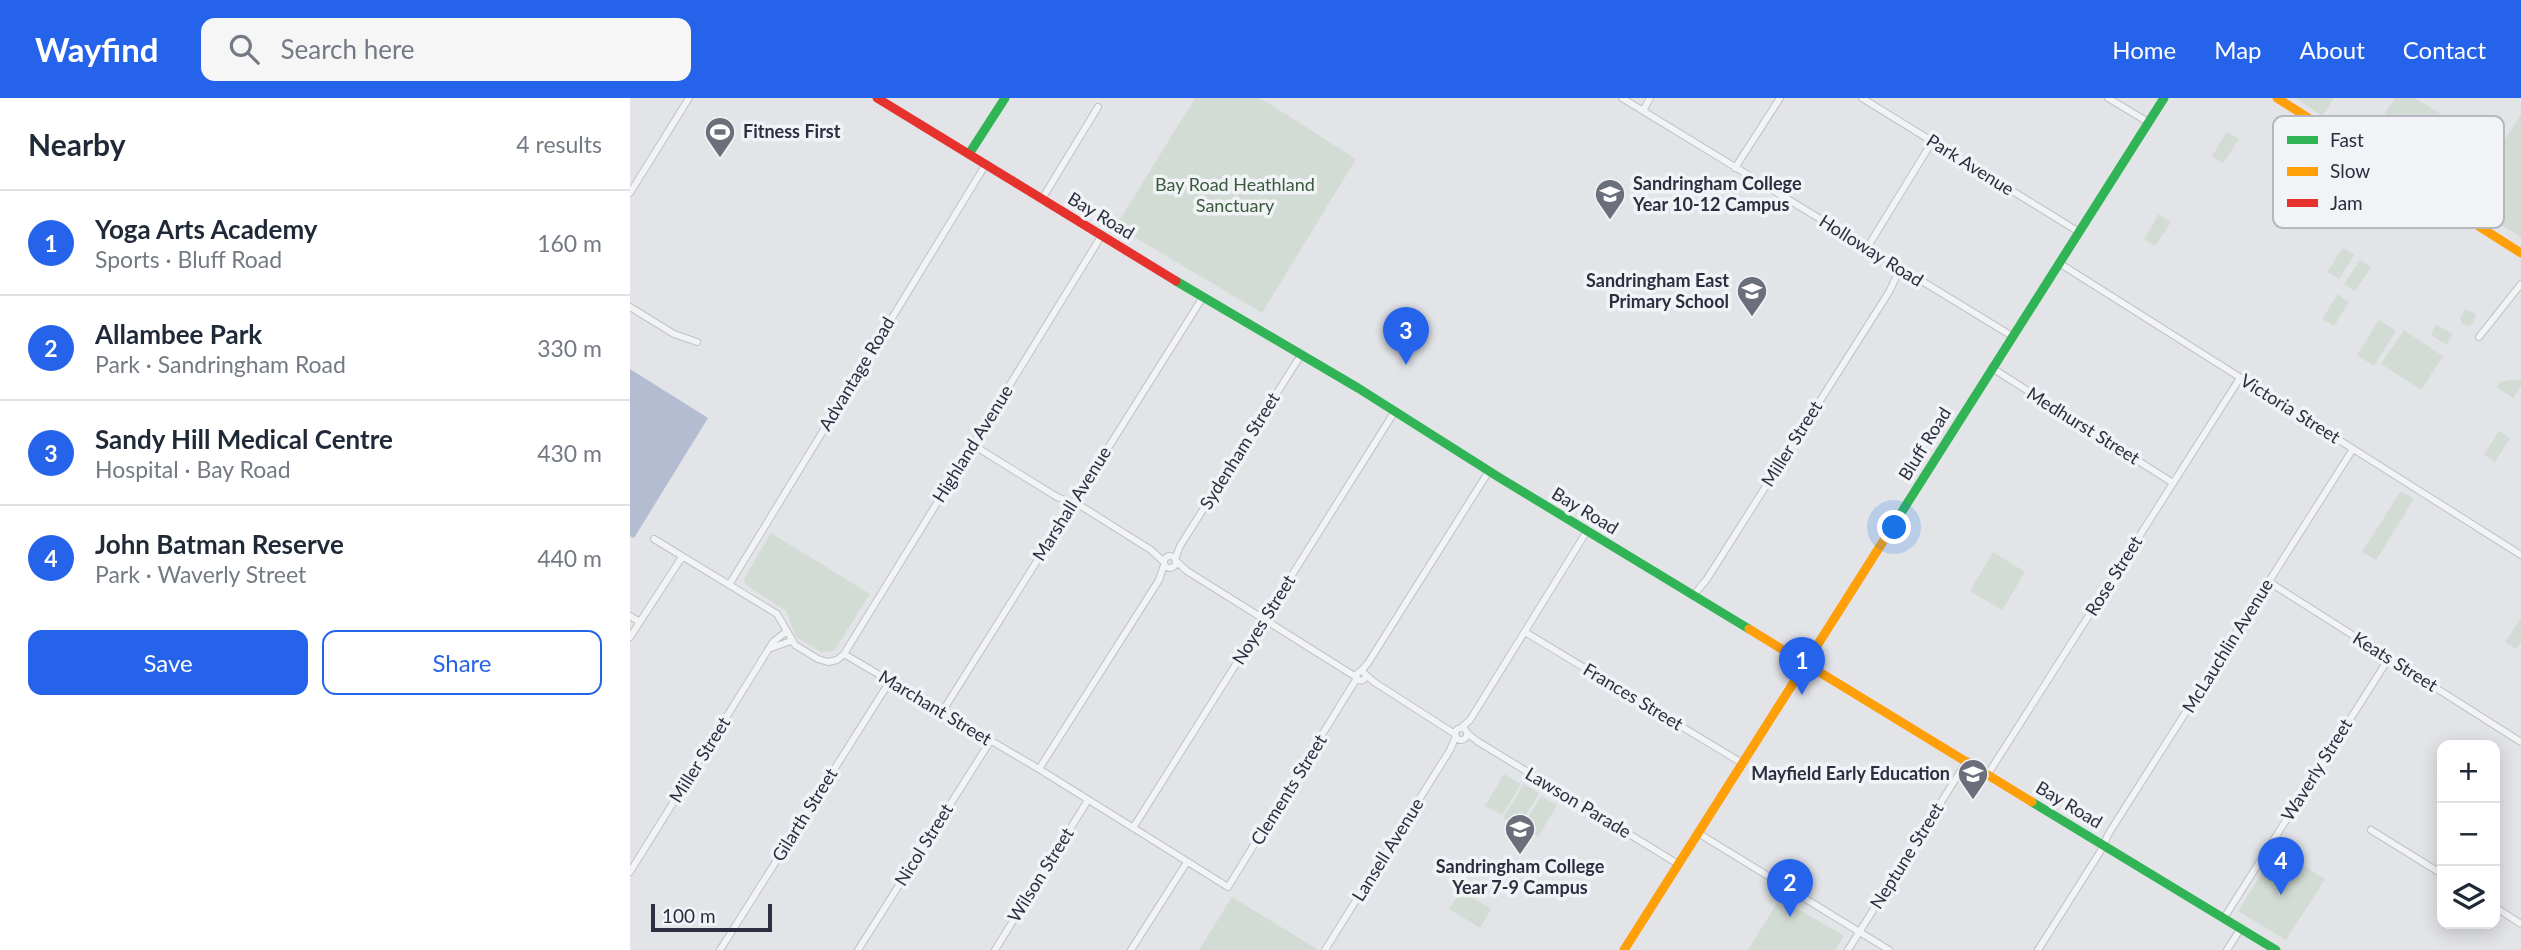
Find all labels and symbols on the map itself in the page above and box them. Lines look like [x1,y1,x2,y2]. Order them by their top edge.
sports icon: Fitness First [703,115,737,159]
legend [2273,116,2504,228]
place label: Fitness First [743,120,841,142]
text: Fast [2330,128,2364,151]
street label: Park Avenue [1923,129,2018,200]
text: Slow [2330,159,2370,182]
place label: Sandringham College Year 10-12 Campus [1632,172,1802,215]
park label: Bay Road Heathland Sanctuary [1155,173,1315,216]
school or university icon: Sandringham College Year 10-12 Campus [1593,177,1627,221]
street label: Bay Road [1064,187,1139,244]
text: Jam [2330,191,2363,214]
street label: Holloway Road [1816,209,1928,291]
place label: Sandringham East Primary School [1586,269,1729,312]
school or university icon: Sandringham East Primary School [1735,274,1769,318]
pin: 3 [1383,307,1429,365]
street label: Advantage Road [814,313,899,434]
street label: Victoria Street [2237,369,2345,448]
street label: Highland Avenue [927,381,1017,506]
street label: Medhurst Street [2023,382,2144,469]
street label: Sydenham Street [1194,387,1284,513]
street label: Miller Street [1756,396,1826,490]
street label: Bluff Road [1893,403,1955,484]
street label: Marshall Avenue [1027,442,1115,565]
street label: Bay Road [1548,482,1623,539]
your location [1877,510,1911,544]
street label: Rose Street [2080,531,2147,620]
street label: Noyes Street [1227,570,1300,668]
street label: McLauchlin Avenue [2177,574,2277,717]
street label: Keats Street [2349,626,2442,696]
pin: 1 [1779,637,1825,695]
street label: Frances Street [1580,658,1688,735]
street label: Marchant Street [875,665,996,750]
street label: Miller Street [664,712,734,806]
street label: Waverly Street [2276,714,2357,825]
street label: Clements Street [1245,730,1331,849]
school or university icon: Mayfield Early Education [1956,757,1990,801]
street label: Lawson Parade [1522,762,1635,842]
place label: Mayfield Early Education [1751,762,1950,784]
street label: Gilarth Street [767,763,842,865]
street label: Bay Road [2032,776,2107,833]
street label: Lansell Avenue [1347,794,1428,905]
street label: Neptune Street [1865,798,1948,913]
street label: Nicol Street [889,799,957,890]
school or university icon: Sandringham College Year 7-9 Campus [1503,812,1537,856]
street label: Wilson Street [1002,823,1078,926]
pin: 4 [2258,837,2304,895]
place label: Sandringham College Year 7-9 Campus [1436,855,1605,898]
pin: 2 [1767,859,1813,917]
scale bar [651,901,772,933]

